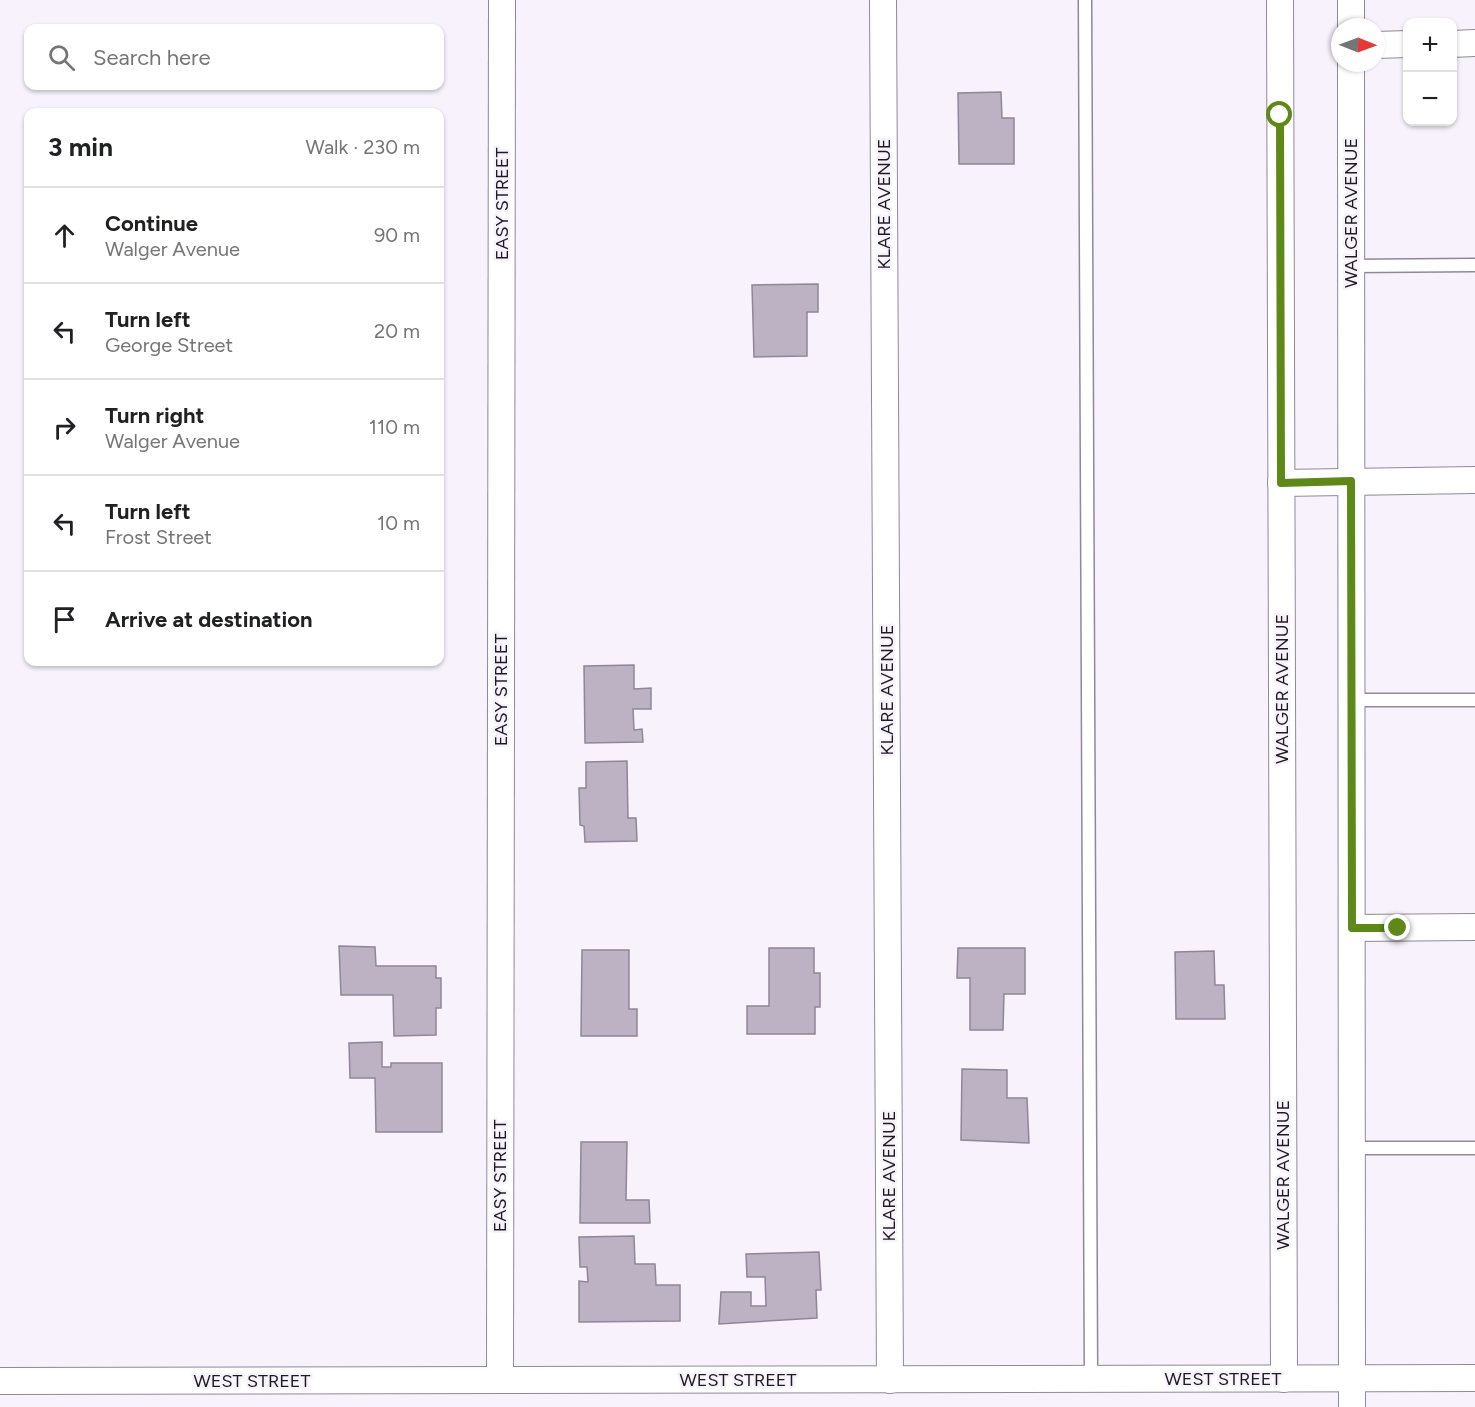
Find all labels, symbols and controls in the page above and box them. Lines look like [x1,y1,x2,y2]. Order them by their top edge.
north arrow [1331,18,1385,72]
map controls [1403,18,1457,126]
button: + [1403,18,1457,72]
search box [24,24,444,90]
icon: search [45,41,78,74]
text: Search here [93,44,211,71]
button: − [1403,72,1457,126]
route start [1266,101,1292,127]
text: 3 min [48,131,113,163]
text: Walk · 230 m [306,135,420,159]
street label: WALGER AVENUE [1340,138,1362,288]
street label: KLARE AVENUE [873,139,895,269]
street label: EASY STREET [491,148,513,260]
text: Continue [105,210,198,237]
icon: ahead [48,219,81,252]
text: 90 m [374,223,420,247]
text: Walger Avenue [105,237,240,261]
text: Turn left [105,306,191,333]
icon: left [48,315,81,348]
text: 20 m [374,319,420,343]
text: George Street [105,333,233,357]
text: Turn right [105,402,204,429]
icon: right [48,411,81,444]
text: 110 m [369,415,420,439]
text: Walger Avenue [105,429,240,453]
text: Turn left [105,498,191,525]
icon: left [48,507,81,540]
text: 10 m [377,511,420,535]
text: Frost Street [105,525,212,549]
icon: arrive [48,603,81,636]
text: Arrive at destination [105,606,313,633]
street label: WALGER AVENUE [1271,614,1293,764]
street label: KLARE AVENUE [876,625,898,755]
street label: EASY STREET [490,634,512,746]
route end [1384,914,1410,940]
street label: WALGER AVENUE [1272,1100,1294,1250]
street label: KLARE AVENUE [878,1111,900,1241]
street label: EASY STREET [489,1120,511,1232]
street label: WEST STREET [1165,1368,1281,1390]
street label: WEST STREET [680,1369,796,1391]
street label: WEST STREET [194,1370,310,1392]

